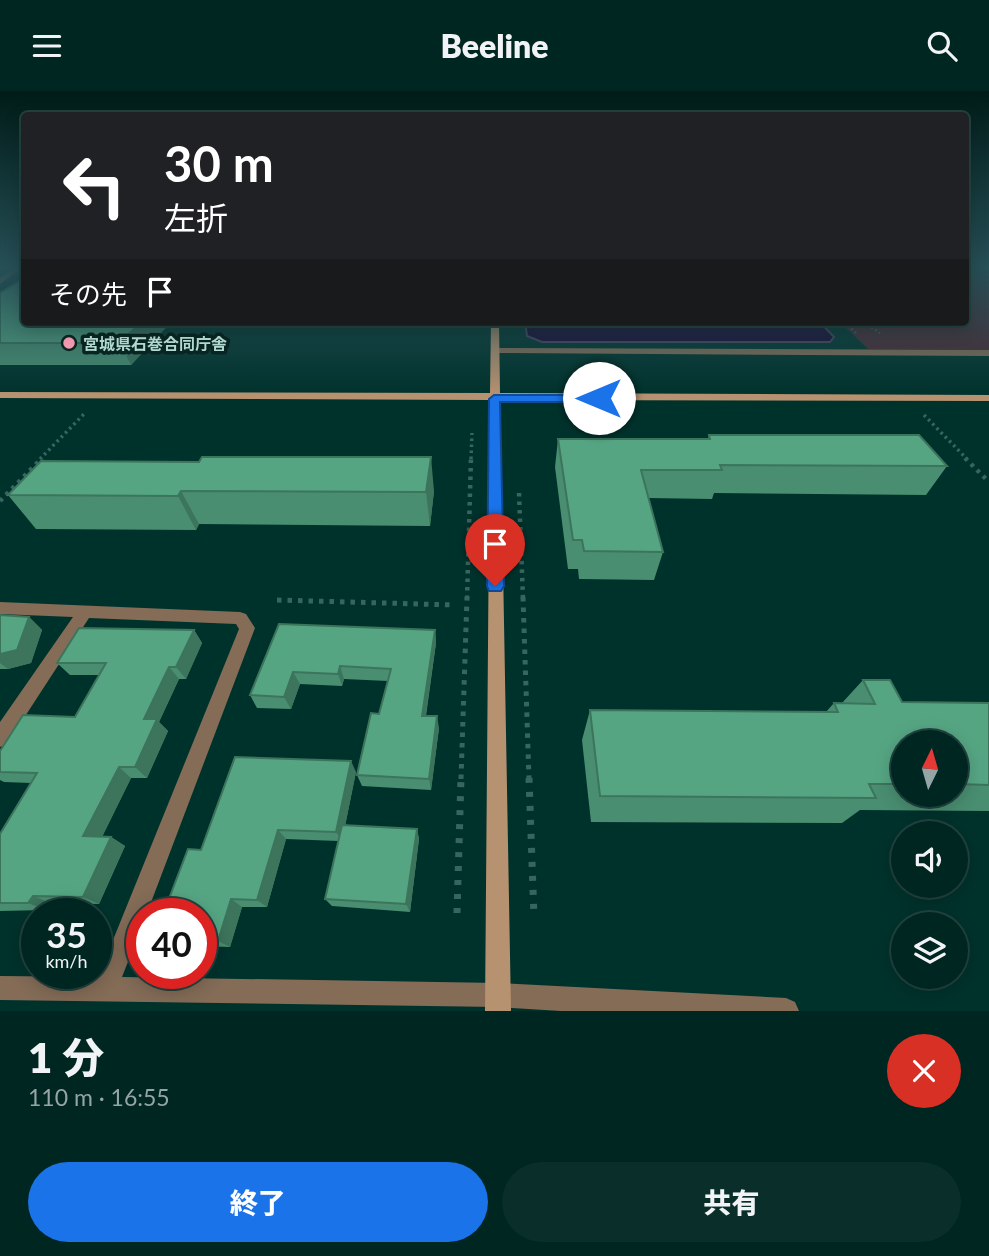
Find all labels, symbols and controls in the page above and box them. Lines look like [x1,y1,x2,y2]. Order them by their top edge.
text: Beeline [440,26,549,65]
icon: menu [28,27,66,65]
icon: search [923,27,961,65]
text: 30 m [164,134,274,192]
icon: left [49,140,140,231]
text: 左折 [164,198,228,237]
icon: arrive [141,273,179,311]
text: その先 [49,278,127,310]
place label: 宮城県石巻合同庁舎 [83,334,227,353]
marker: 宮城県石巻合同庁舎 [61,335,77,351]
position arrow [562,361,636,435]
pin [465,514,525,586]
icon: arrive [476,525,514,563]
north arrow [891,730,968,807]
map controls [891,730,968,989]
button: sound [891,821,968,898]
speed limit sign: 40 [126,898,217,989]
button: layers [891,912,968,989]
text: 35 [46,913,87,955]
text: km/h [45,950,88,972]
text: 1 分 [28,1032,104,1082]
button: close [887,1034,961,1108]
text: 110 m · 16:55 [28,1083,170,1111]
button: 終了 [28,1162,488,1242]
button: 共有 [502,1162,961,1242]

